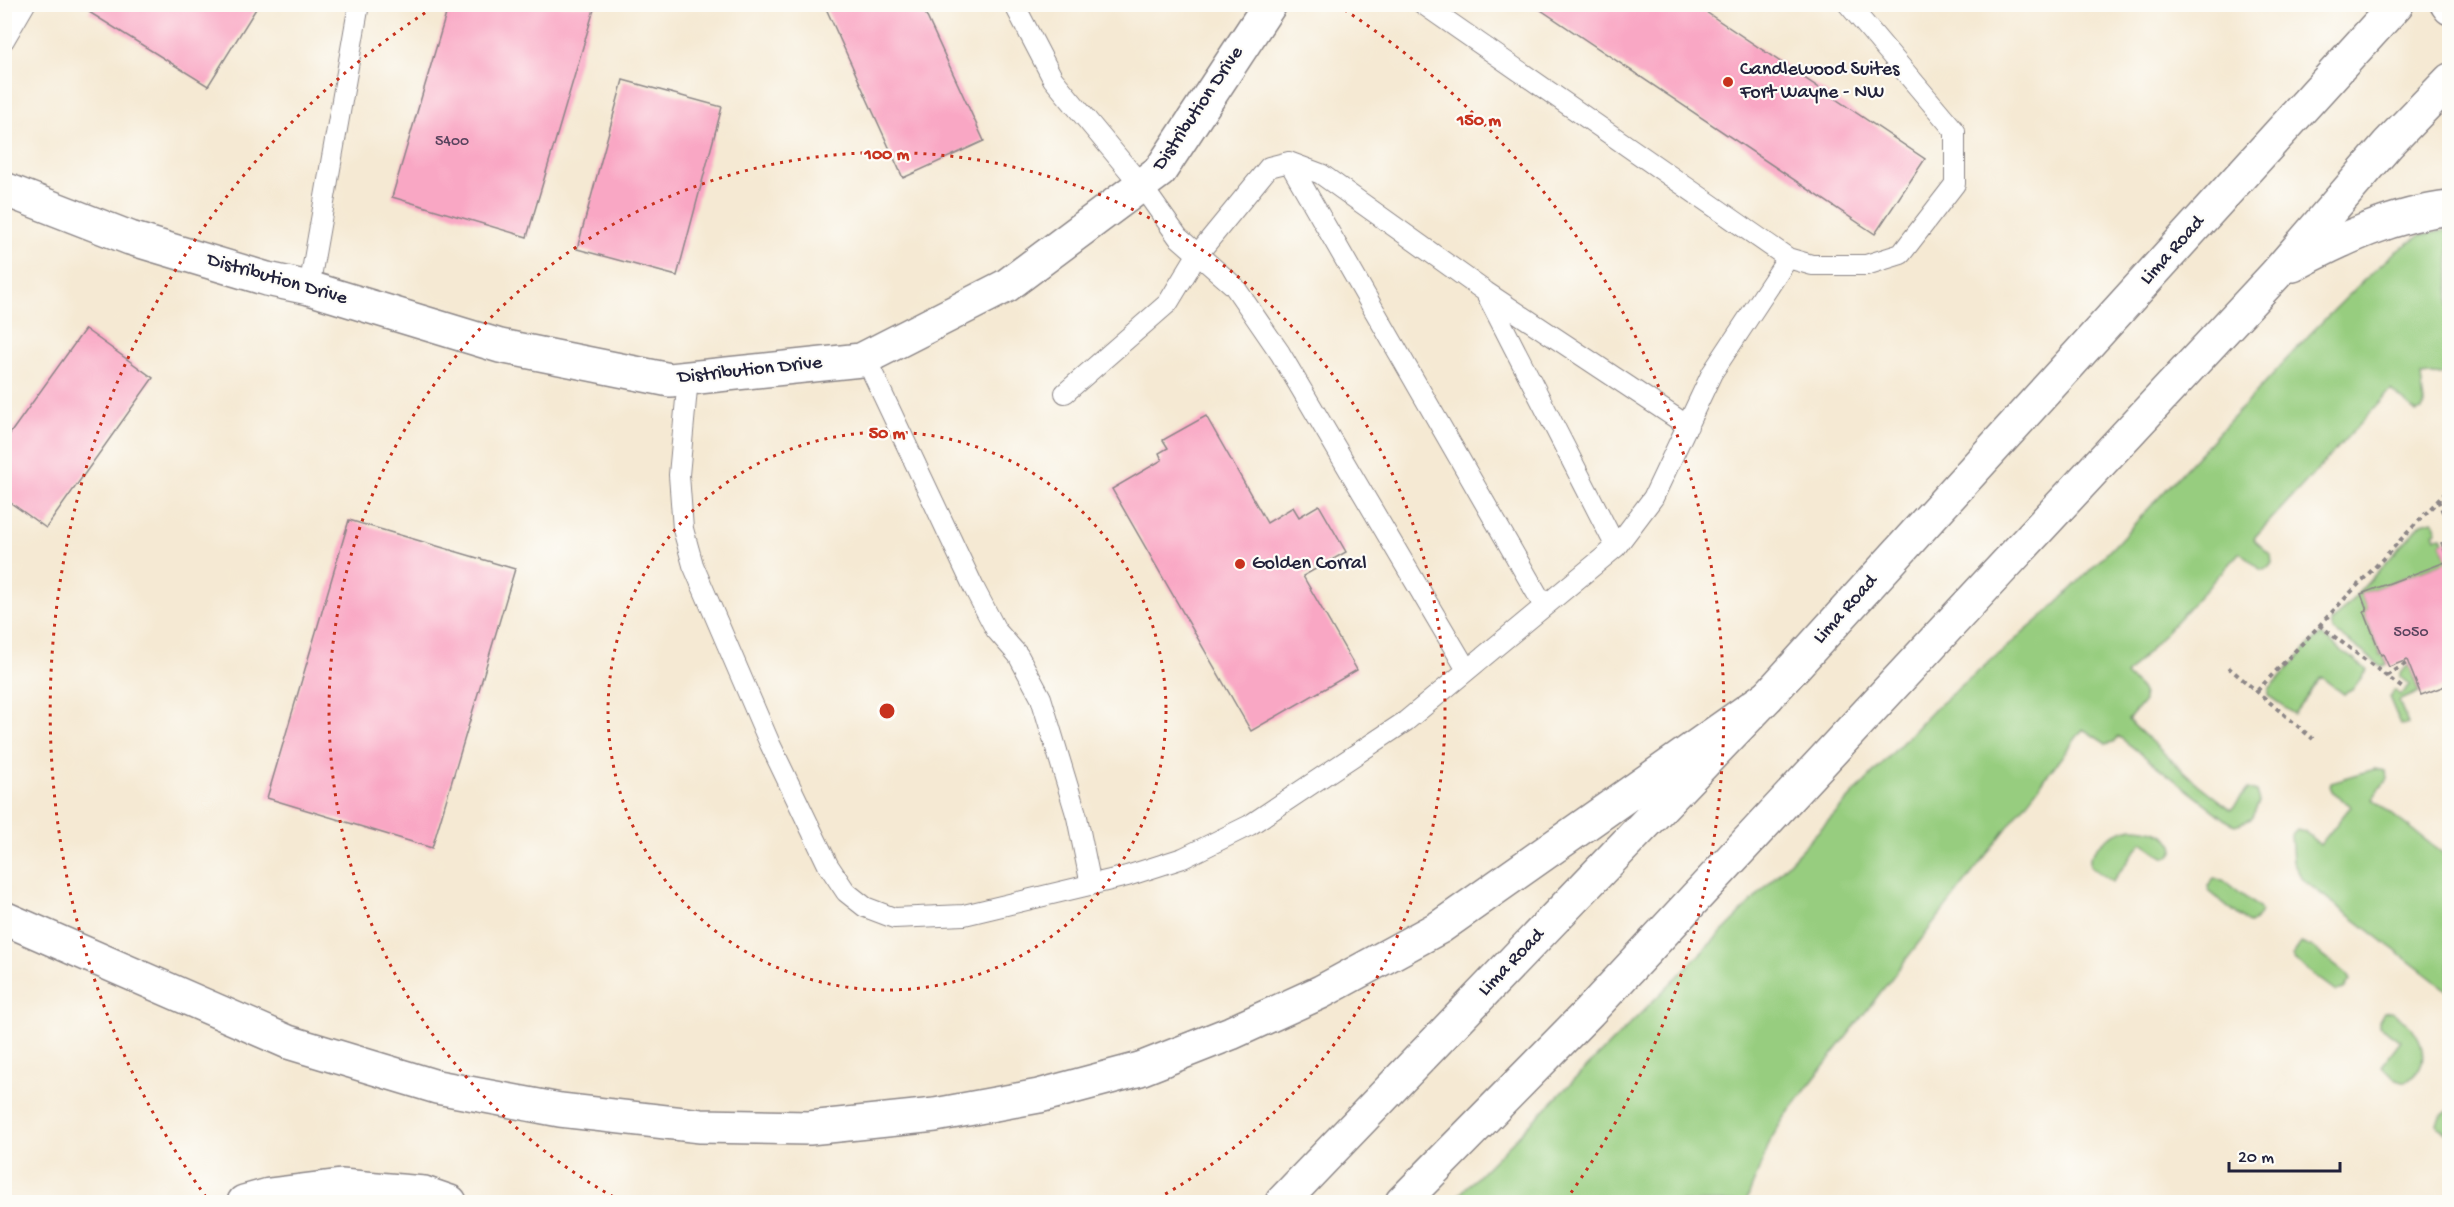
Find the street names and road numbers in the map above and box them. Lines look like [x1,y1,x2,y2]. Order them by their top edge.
street label: Distribution Drive [1148,42,1249,177]
street label: Lima Road [2136,210,2212,290]
street label: Distribution Drive [202,248,350,311]
street label: Distribution Drive [675,352,824,390]
street label: Lima Road [1809,569,1885,649]
street label: Lima Road [1474,923,1552,1002]

